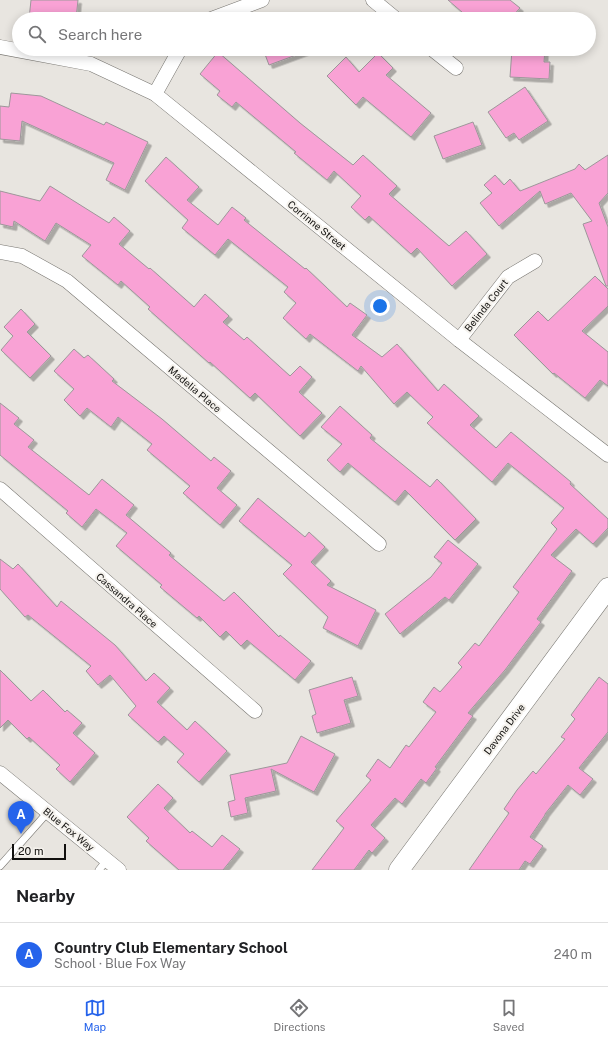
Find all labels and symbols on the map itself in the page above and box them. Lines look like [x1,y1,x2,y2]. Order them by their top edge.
street label: Corrinne Street [285,198,349,252]
street label: Belinda Court [462,276,510,334]
your location [370,296,390,316]
street label: Madelia Place [166,363,224,415]
street label: Cassandra Place [94,570,160,630]
street label: Davona Drive [481,701,527,757]
pin: A [8,801,34,834]
street label: Blue Fox Way [41,805,97,854]
scale bar [12,842,66,861]

